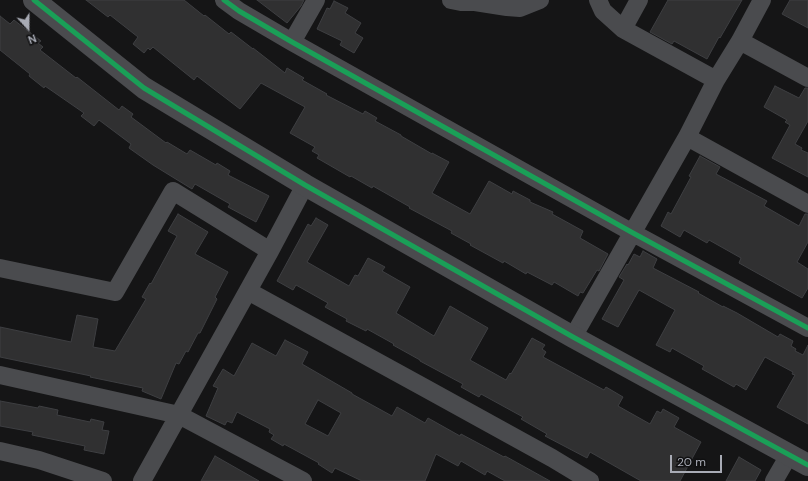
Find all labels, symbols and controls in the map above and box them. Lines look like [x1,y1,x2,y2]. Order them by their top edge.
north arrow [8,8,48,48]
text: N [26,31,39,47]
scale bar [672,447,724,473]
text: 20 m [677,454,706,470]

